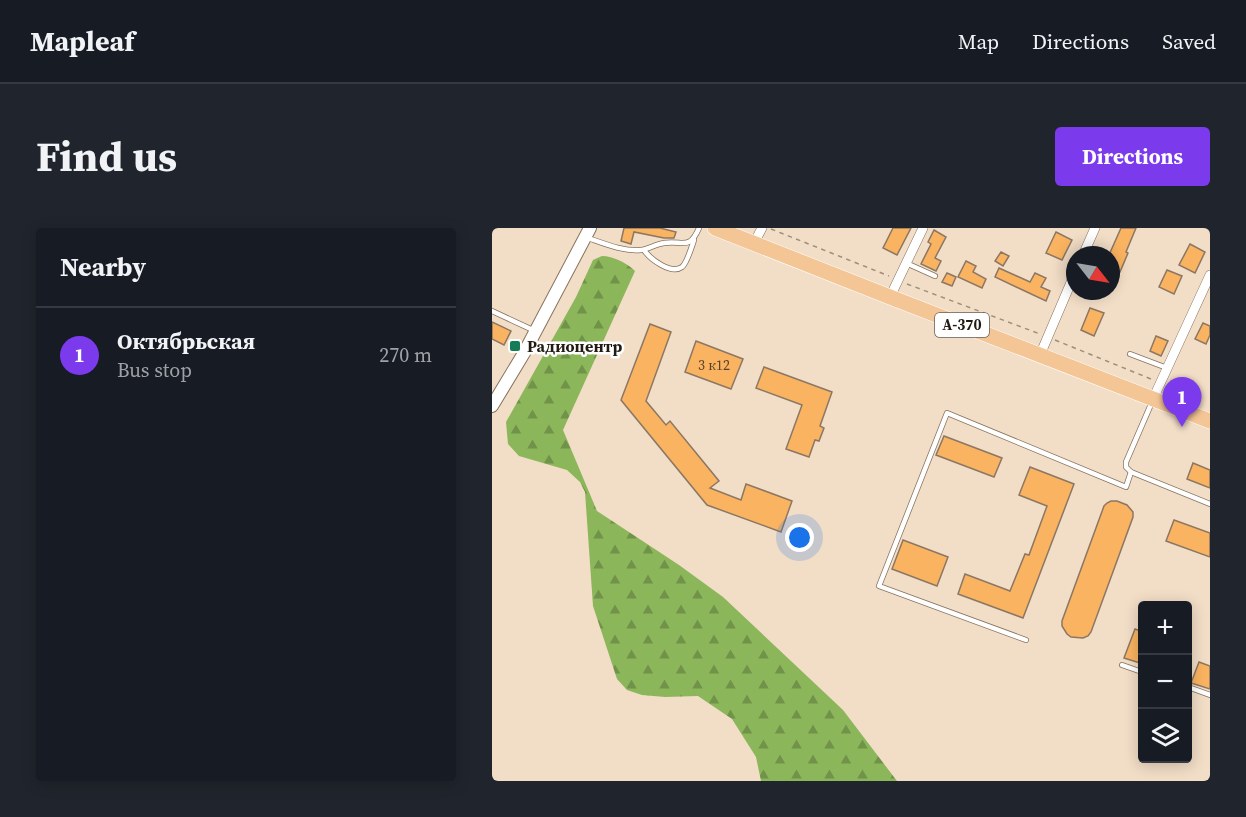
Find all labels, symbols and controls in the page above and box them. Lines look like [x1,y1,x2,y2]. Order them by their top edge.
text: Mapleaf [30,22,134,60]
text: Map [958,27,999,56]
text: Directions [1032,27,1129,56]
text: Saved [1162,27,1216,56]
text: Find us [36,127,177,185]
button: Directions [1055,127,1210,186]
north arrow [1066,246,1120,300]
text: Nearby [60,249,146,285]
road number: А-370 [935,313,989,337]
text: Октябрьская [117,326,255,356]
place label: Радиоцентр [527,335,622,357]
marker: Радиоцентр [508,339,522,353]
text: 1 [74,341,85,369]
text: 270 m [379,341,432,369]
house number: 3 к12 [698,355,730,375]
text: Bus stop [117,356,192,384]
pin: 1 [1162,378,1202,427]
your location [785,523,814,552]
map controls [1138,601,1192,763]
button: + [1138,601,1192,655]
button: − [1138,655,1192,709]
button: layers [1138,709,1192,763]

